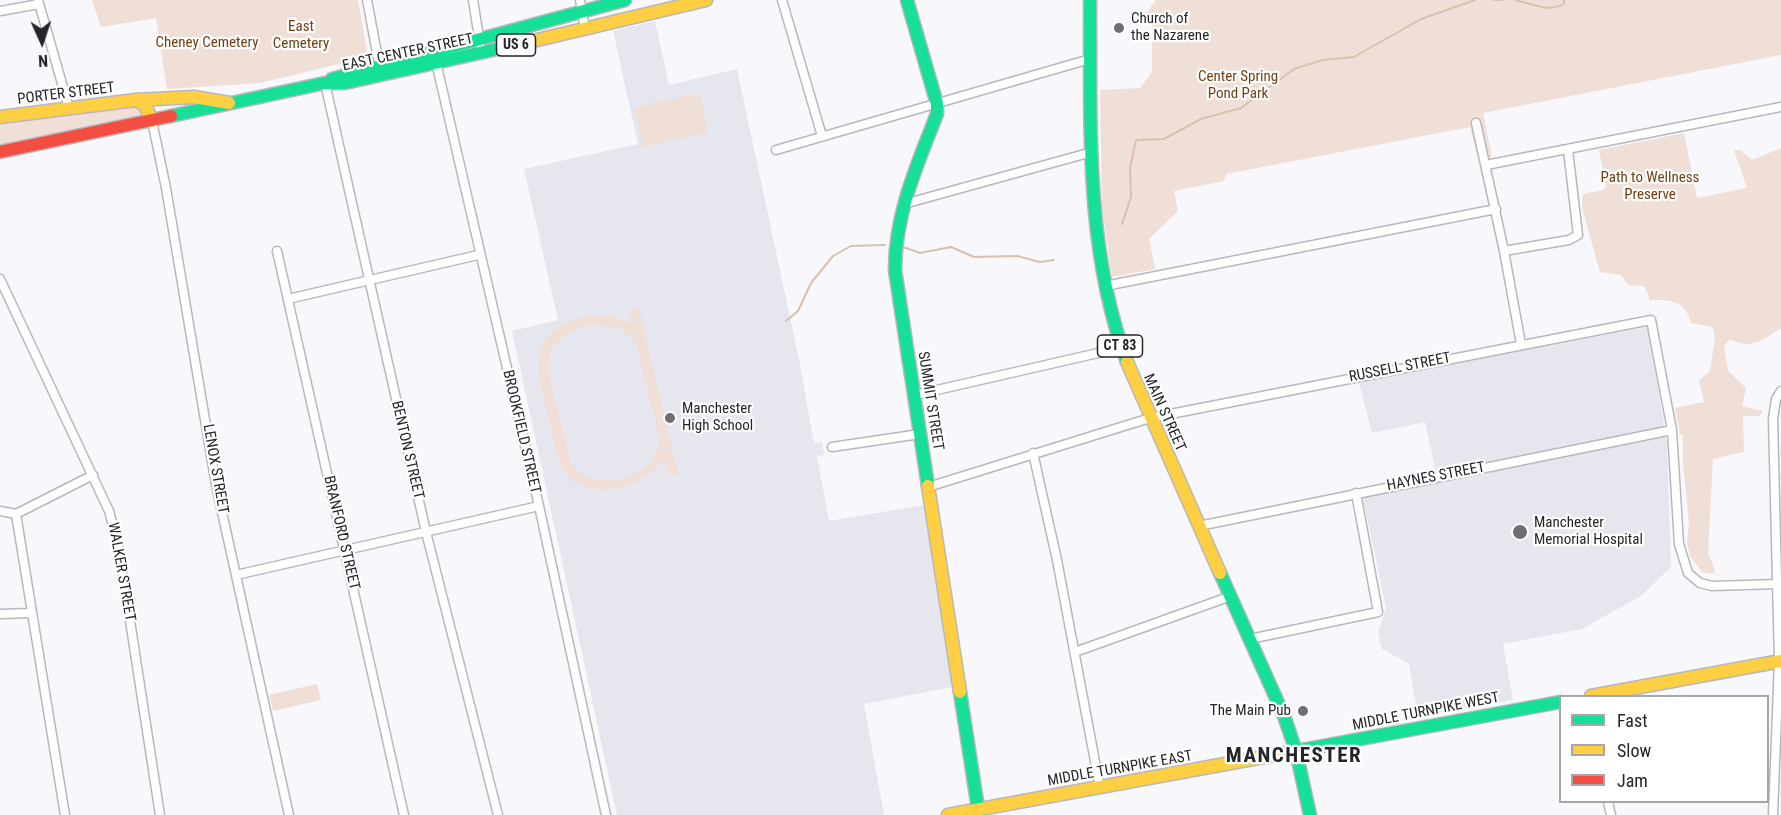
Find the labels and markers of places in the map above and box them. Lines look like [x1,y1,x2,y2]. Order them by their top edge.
place label: Church of the Nazarene [1131,10,1209,45]
marker: Church of the Nazarene [1112,21,1126,35]
place label: Manchester High School [682,400,753,435]
marker: Manchester High School [663,411,677,425]
place label: Manchester Memorial Hospital [1534,514,1643,549]
marker: Manchester Memorial Hospital [1511,523,1529,541]
place label: The Main Pub [1210,702,1291,720]
marker: The Main Pub [1296,704,1310,718]

